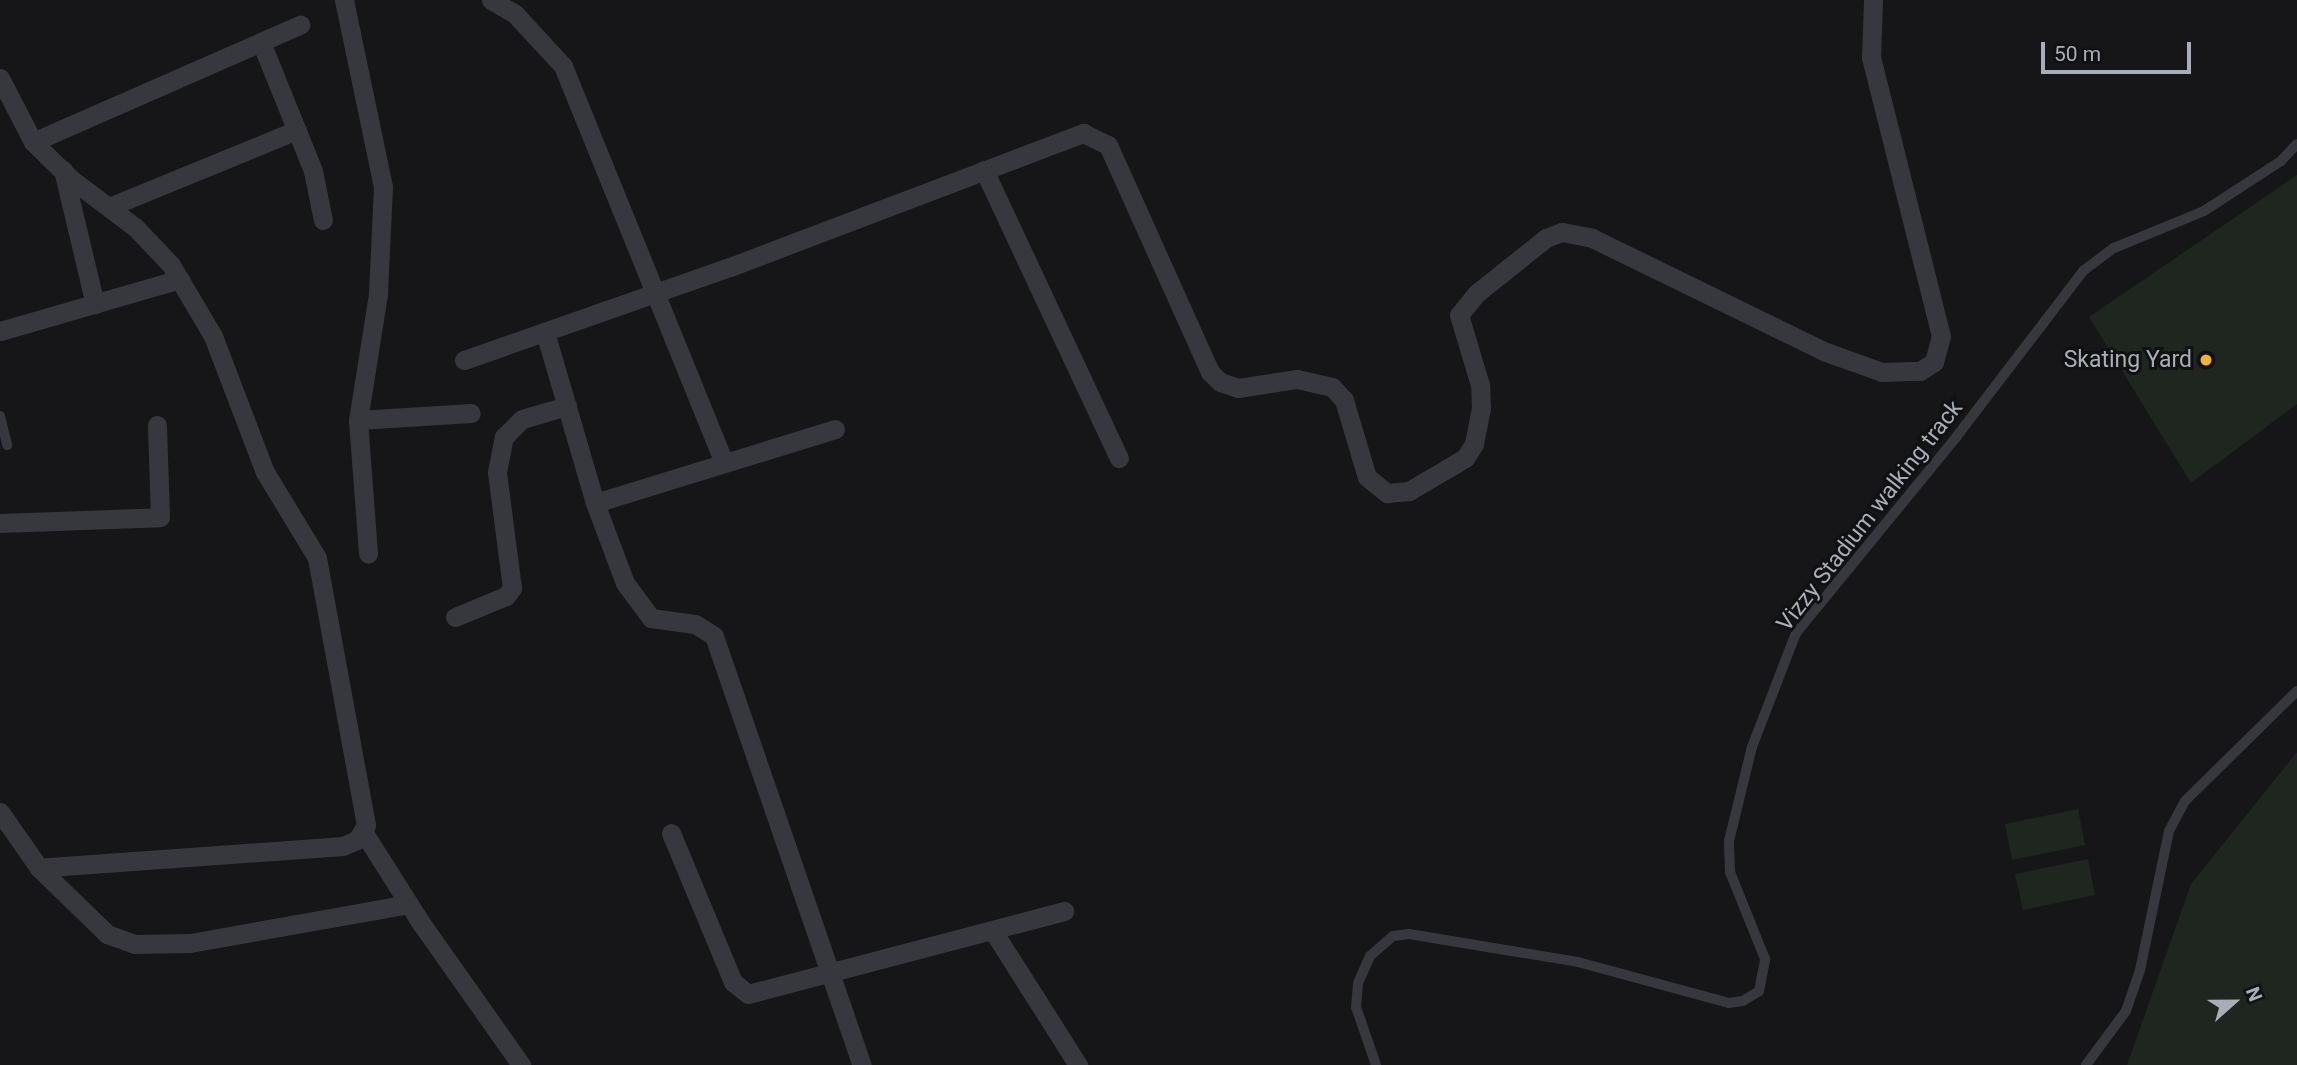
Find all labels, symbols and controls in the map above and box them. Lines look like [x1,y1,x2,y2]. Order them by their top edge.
scale bar [2045,28,2196,72]
text: 50 m [2054,42,2101,66]
place label: Skating Yard [2064,346,2192,374]
marker: Skating Yard [2198,352,2214,368]
street label: Vizzy Stadium walking track [1771,395,1969,637]
north arrow [2199,967,2269,1037]
text: N [2241,984,2267,1005]

